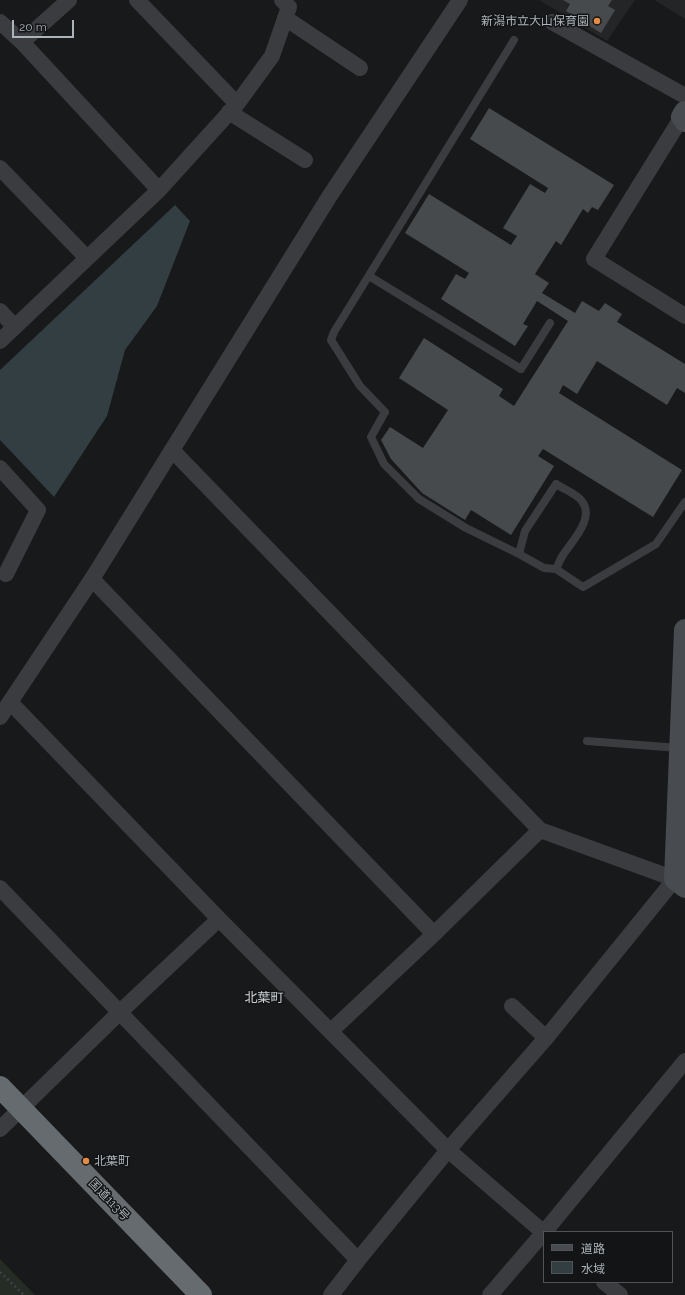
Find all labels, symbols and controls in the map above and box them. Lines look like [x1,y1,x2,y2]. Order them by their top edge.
scale bar [14,12,76,38]
place label: 新潟市立大山保育園 [481,14,589,28]
marker: 新潟市立大山保育園 [592,16,602,26]
text: 20 m [19,20,47,34]
district label: 北葉町 [245,990,283,1006]
place label: 北葉町 [94,1154,130,1168]
marker: 北葉町 [81,1156,91,1166]
street label: 国道113号 [86,1176,132,1224]
legend [543,1231,673,1283]
text: 道路 [581,1242,605,1256]
text: 水域 [581,1262,605,1276]

